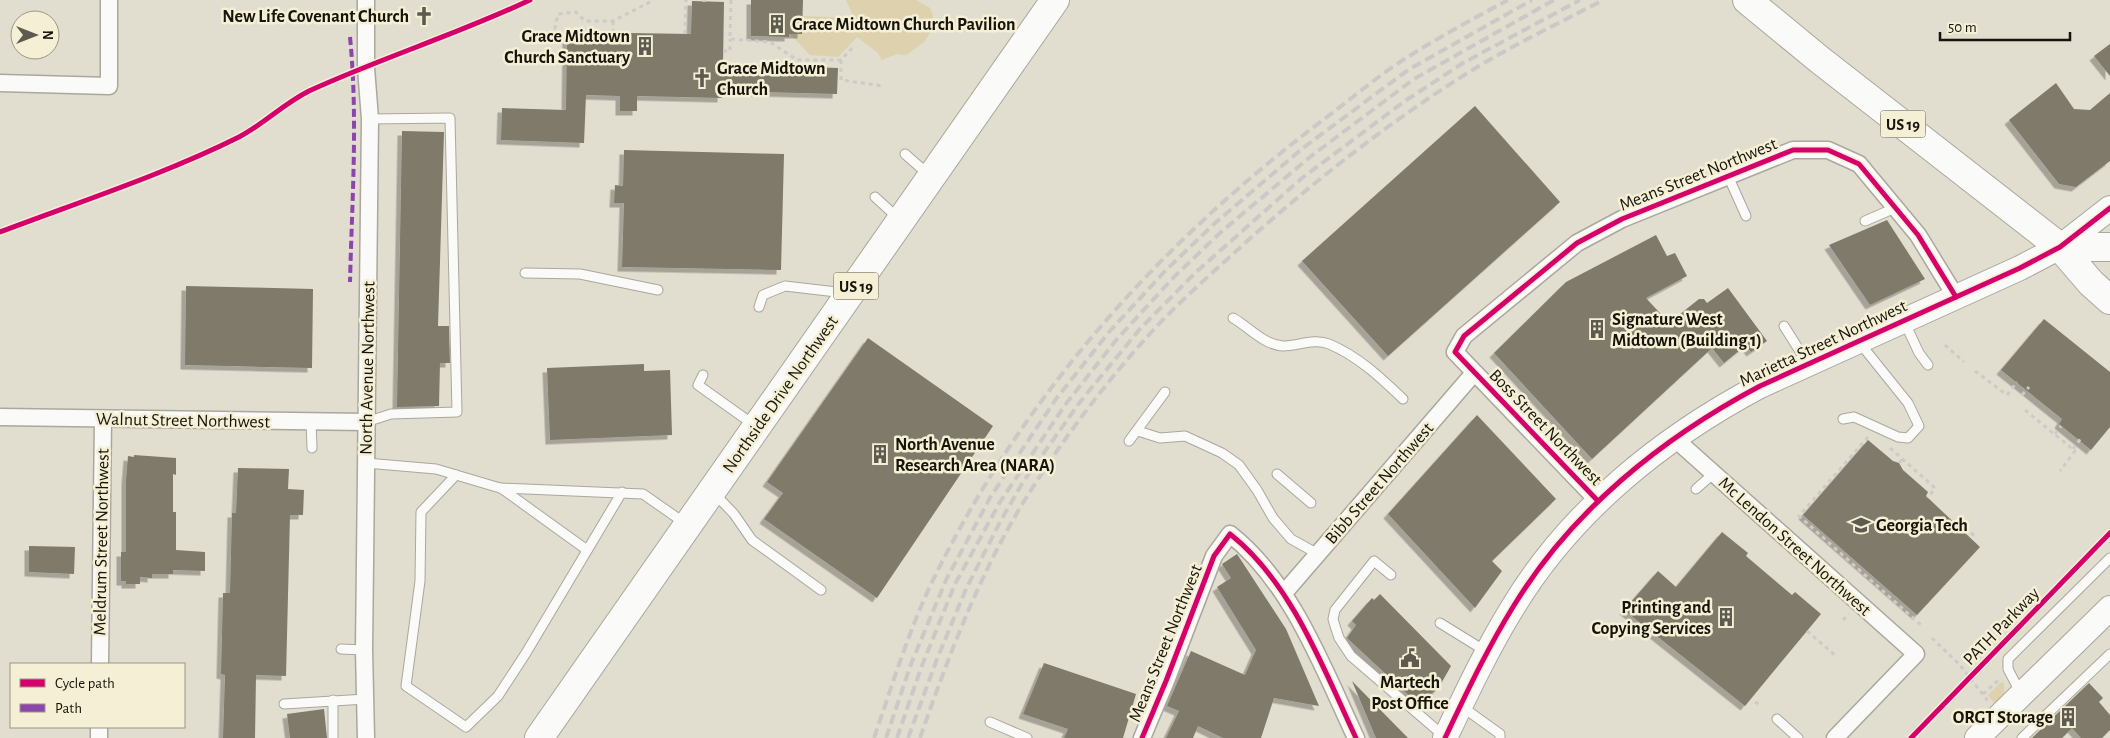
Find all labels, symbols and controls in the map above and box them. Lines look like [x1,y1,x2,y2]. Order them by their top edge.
church icon: New Life Covenant Church [413,5,435,27]
place label: New Life Covenant Church [222,8,409,26]
north arrow [10,10,60,60]
scale bar [1940,10,2070,42]
building icon: Grace Midtown Church Pavilion [766,13,788,35]
place label: Grace Midtown Church Pavilion [792,16,1015,34]
text: 50 m [1948,20,1977,35]
place label: Grace Midtown Church Sanctuary [504,28,631,67]
text: N [40,30,54,40]
building icon: Grace Midtown Church Sanctuary [634,35,656,57]
place label: Grace Midtown Church [717,60,826,99]
church icon: Grace Midtown Church [691,67,713,89]
road number: US 19 [1880,110,1926,138]
street label: Means Street Northwest [1617,135,1780,215]
road number: US 19 [834,272,878,300]
street label: North Avenue Northwest [357,281,379,455]
street label: Marietta Street Northwest [1737,297,1910,391]
place label: Signature West Midtown (Building 1) [1612,311,1762,350]
street label: Northside Drive Northwest [720,313,842,476]
building icon: Signature West Midtown (Building 1) [1586,318,1608,340]
street label: Boss Street Northwest [1485,366,1605,489]
street label: Walnut Street Northwest [96,410,270,432]
street label: Bibb Street Northwest [1322,419,1437,548]
place label: North Avenue Research Area (NARA) [895,436,1055,475]
building icon: North Avenue Research Area (NARA) [869,443,891,465]
street label: Meldrum Street Northwest [91,448,113,636]
street label: Mc Lendon Street Northwest [1715,474,1874,620]
school or university icon: Georgia Tech [1850,514,1872,536]
place label: Georgia Tech [1876,517,1968,535]
street label: Means Street Northwest [1126,562,1206,725]
street label: PATH Parkway [1960,584,2043,669]
place label: Printing and Copying Services [1591,599,1712,638]
building icon: Printing and Copying Services [1715,606,1737,628]
public building icon: Martech Post Office [1399,647,1421,669]
legend [10,663,185,728]
place label: Martech Post Office [1371,674,1449,713]
text: Cycle path [55,676,115,691]
text: Path [55,701,82,716]
building icon: ORGT Storage [2057,706,2079,728]
place label: ORGT Storage [1953,709,2053,727]

